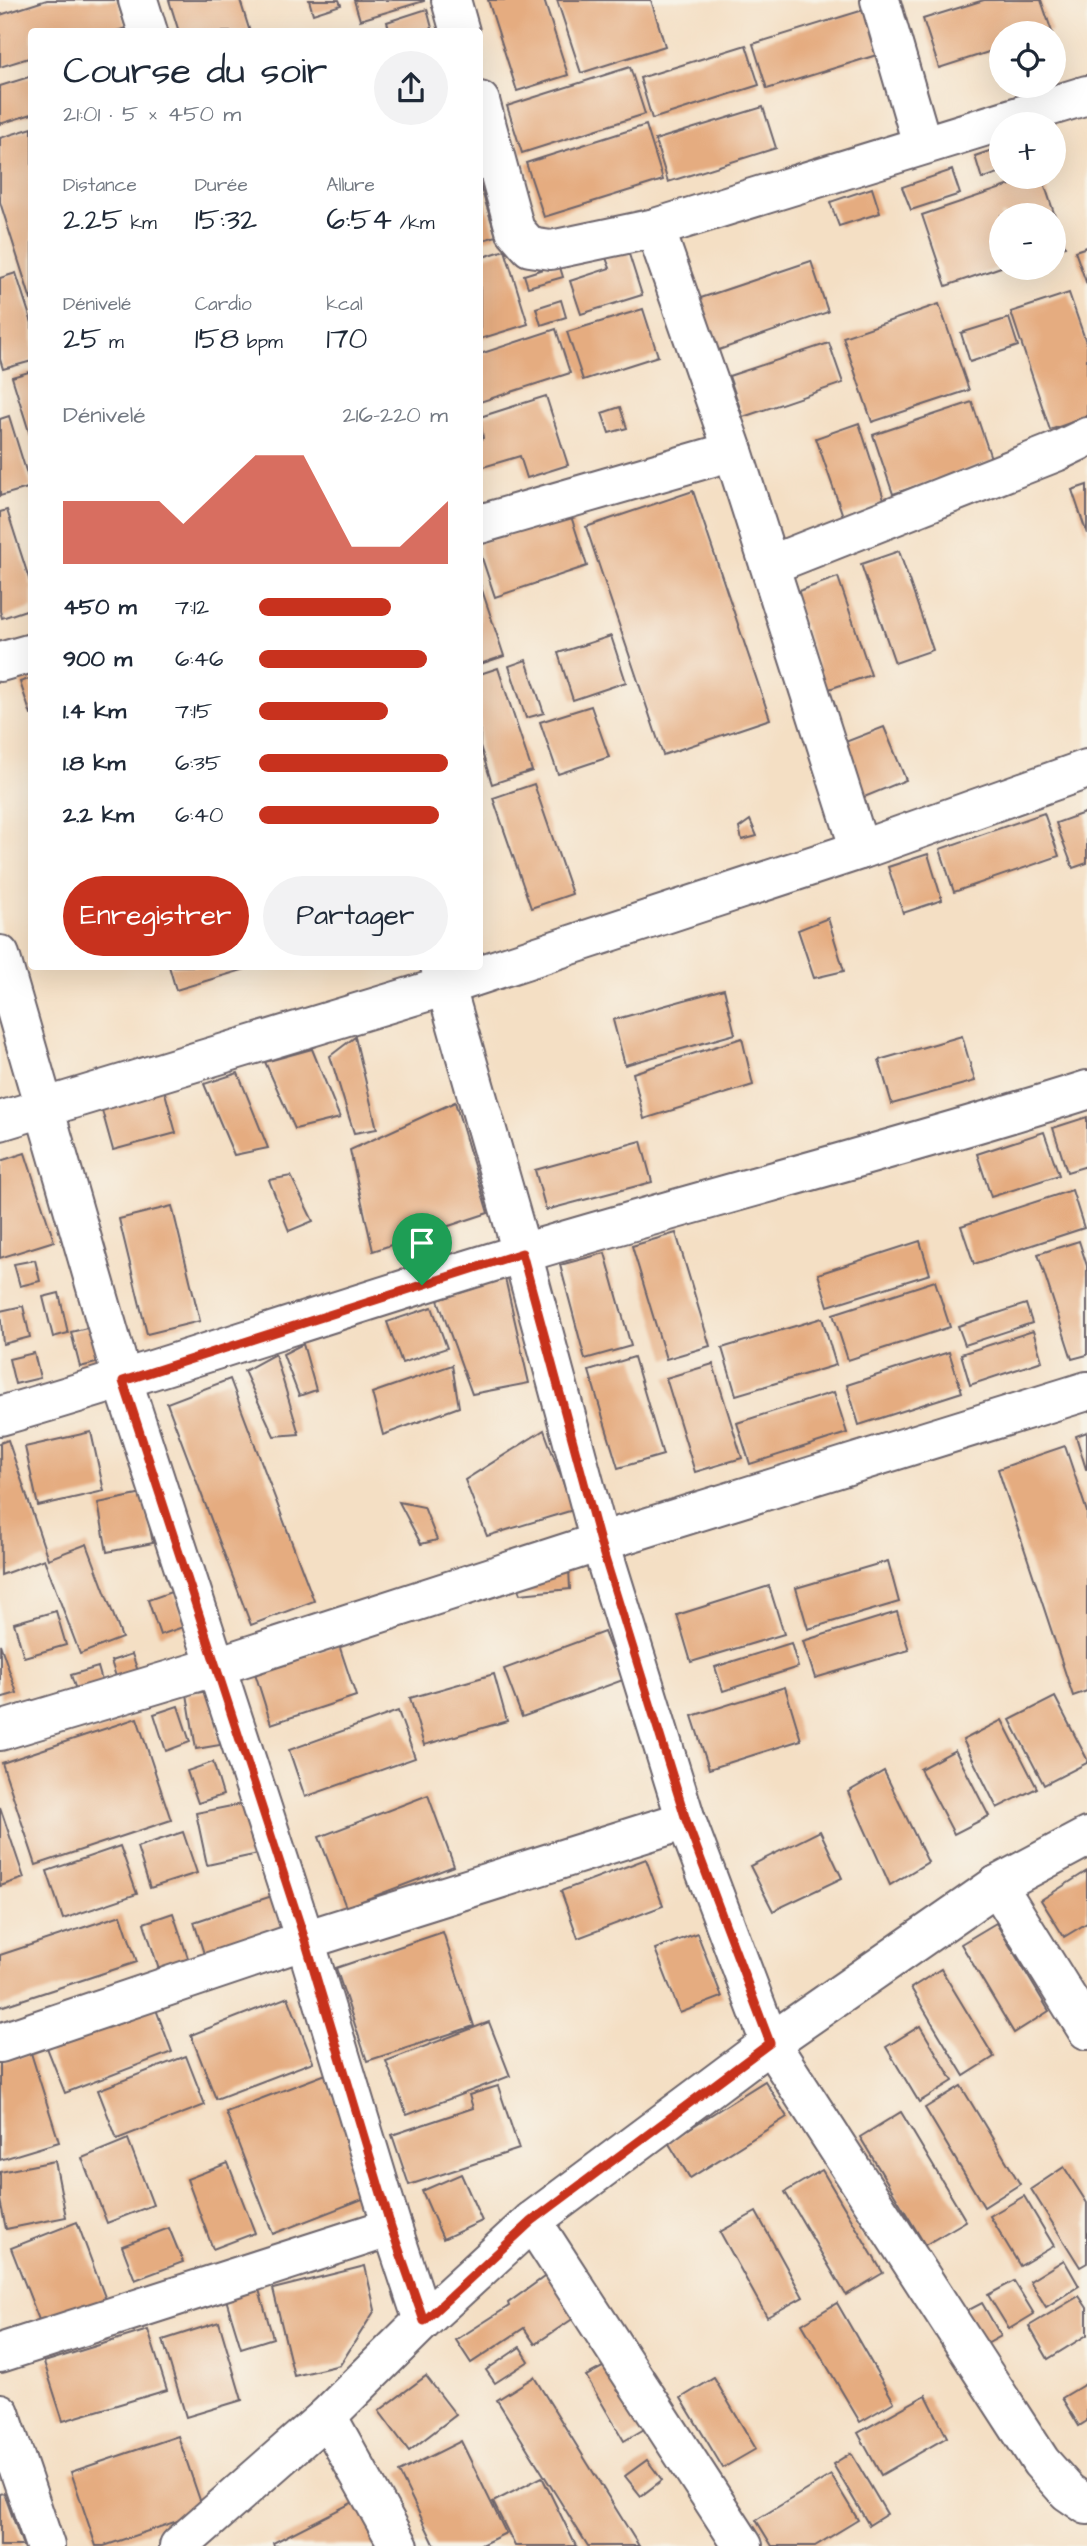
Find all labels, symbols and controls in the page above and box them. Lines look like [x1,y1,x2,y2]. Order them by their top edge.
map controls [989,21,1066,280]
button: locate [989,21,1066,98]
text: Course du soir [63,46,328,98]
button: share [374,51,448,125]
text: 21:01 · 5 × 450 m [63,98,241,130]
button: + [989,112,1066,189]
text: Distance [63,172,137,199]
text: Durée [195,172,248,199]
text: Allure [326,172,375,199]
text: 2.25 [63,199,123,241]
text: 15:32 [195,199,257,241]
text: 6:54 [326,199,392,241]
button: − [989,203,1066,280]
text: km [123,210,157,237]
text: /km [392,210,435,237]
text: Dénivelé [63,291,131,318]
text: Cardio [195,291,252,318]
text: kcal [326,291,363,318]
text: 25 [63,318,101,360]
text: 158 [195,318,239,360]
text: 170 [326,318,368,360]
text: m [101,329,124,356]
text: bpm [239,329,283,356]
text: Dénivelé [63,399,146,431]
text: 216–220 m [342,399,448,431]
text: 450 m [63,591,137,623]
text: 7:12 [175,591,209,623]
text: 900 m [63,643,132,675]
text: 6:46 [175,643,223,675]
text: 1.4 km [63,695,126,727]
text: 7:15 [175,695,212,727]
text: 1.8 km [63,747,125,779]
text: 6:35 [175,747,221,779]
text: 2.2 km [63,799,134,831]
text: 6:40 [175,799,223,831]
button: Enregistrer [63,876,249,956]
button: Partager [263,876,448,956]
pin [392,1213,452,1285]
icon: arrive [403,1224,441,1262]

